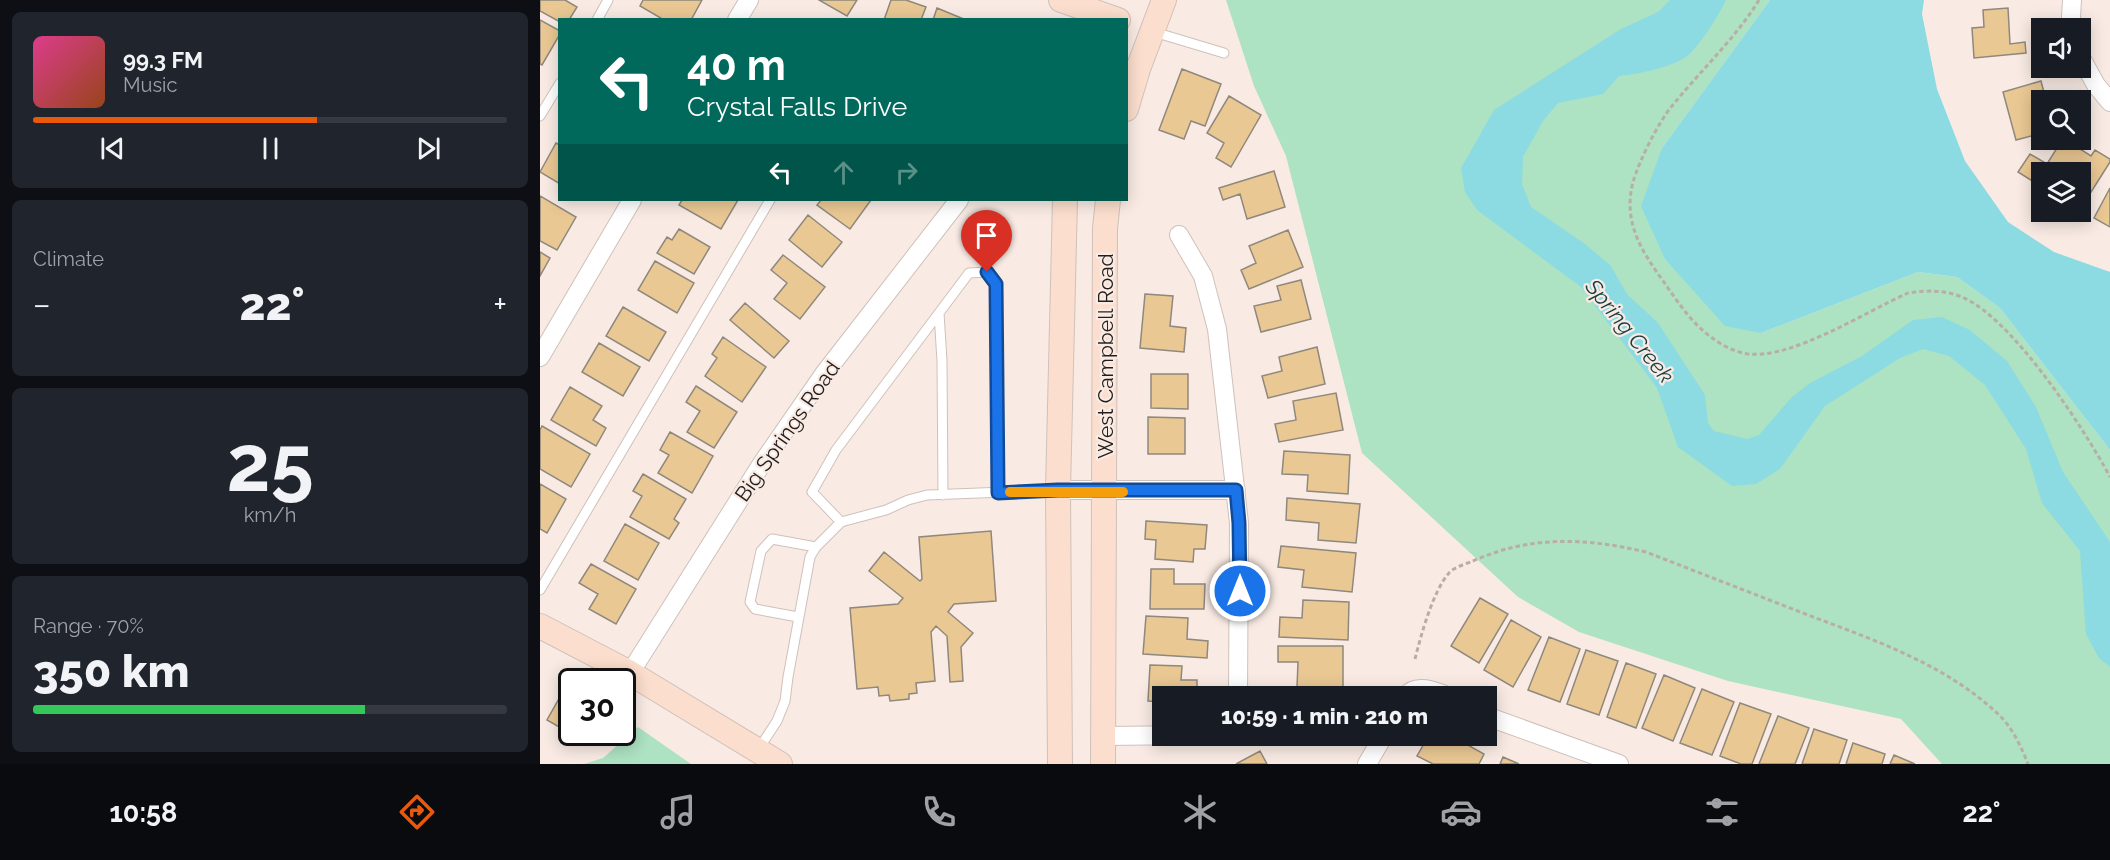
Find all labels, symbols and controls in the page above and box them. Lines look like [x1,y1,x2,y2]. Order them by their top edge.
map controls [2031,18,2091,222]
button: sound [2031,18,2091,78]
text: 40 m [687,41,786,90]
icon: left [588,42,666,120]
text: 99.3 FM [123,47,203,73]
text: Music [123,73,177,97]
button: search [2031,90,2091,150]
text: Crystal Falls Drive [687,91,907,122]
icon: previous [96,132,129,165]
icon: pause [254,132,287,165]
icon: next [412,132,445,165]
icon: left [764,156,797,189]
icon: ahead [827,156,860,189]
icon: right [890,156,923,189]
button: layers [2031,162,2091,222]
pin [961,210,1012,272]
icon: arrive [970,219,1003,252]
text: Climate [33,247,104,271]
street label: West Campbell Road [1093,253,1118,459]
water label: Spring Creek [1580,273,1680,388]
text: 22° [239,278,305,331]
text: − [33,285,51,324]
text: + [493,285,507,324]
street label: Big Springs Road [729,356,845,506]
text: 25 [226,418,314,509]
text: km/h [244,503,296,527]
position arrow [1208,559,1272,623]
text: Range · 70% [33,614,144,638]
text: 350 km [33,645,190,698]
speed limit sign: 30 [558,668,636,746]
text: 10:59 · 1 min · 210 m [1221,703,1428,729]
icon: directions [396,791,438,833]
icon: music [657,791,699,833]
icon: phone [918,791,960,833]
icon: climate [1179,791,1221,833]
icon: car [1440,791,1482,833]
icon: filters [1701,791,1743,833]
text: 10:58 [110,797,177,828]
text: 22° [1962,797,2000,828]

